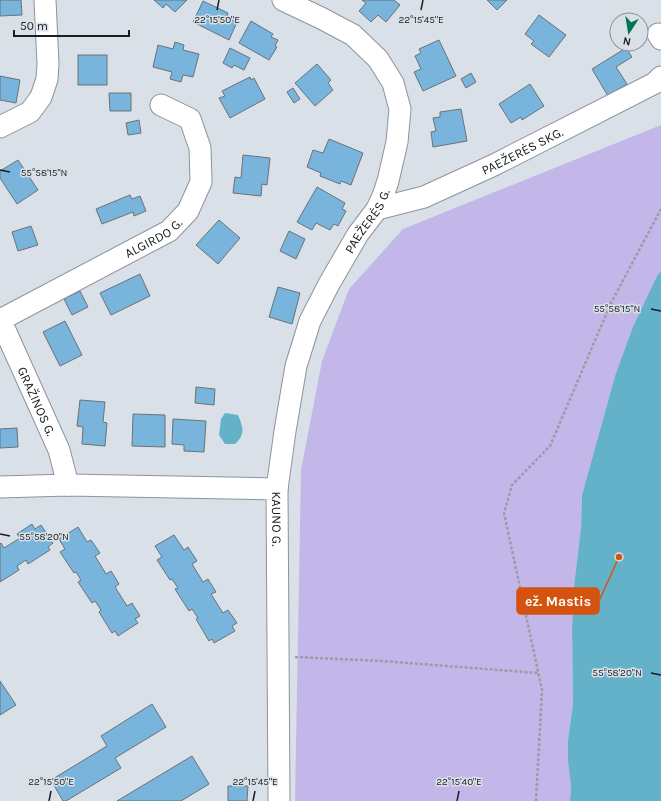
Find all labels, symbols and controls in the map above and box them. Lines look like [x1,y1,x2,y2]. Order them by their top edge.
scale bar [14,12,129,38]
north arrow [609,12,649,52]
text: 22°15'50"E [194,14,240,26]
text: 22°15'45"E [398,14,444,26]
text: 50 m [20,19,48,33]
text: N [622,34,632,48]
street label: PAEŽERĖS SKG. [479,124,565,177]
text: 55°58'15"N [21,167,67,179]
street label: PAEŽERĖS G. [341,187,392,256]
street label: ALGIRDO G. [122,215,185,261]
text: 55°58'15"N [594,303,640,315]
street label: GRAŽINOS G. [15,364,59,438]
street label: KAUNO G. [270,491,285,546]
text: 55°58'20"N [19,531,69,543]
callout: ež. Mastis [517,588,599,614]
text: ež. Mastis [525,593,591,610]
text: 55°58'20"N [592,667,642,679]
text: 22°15'50"E [28,776,74,788]
text: 22°15'45"E [232,776,278,788]
text: 22°15'40"E [436,776,482,788]

